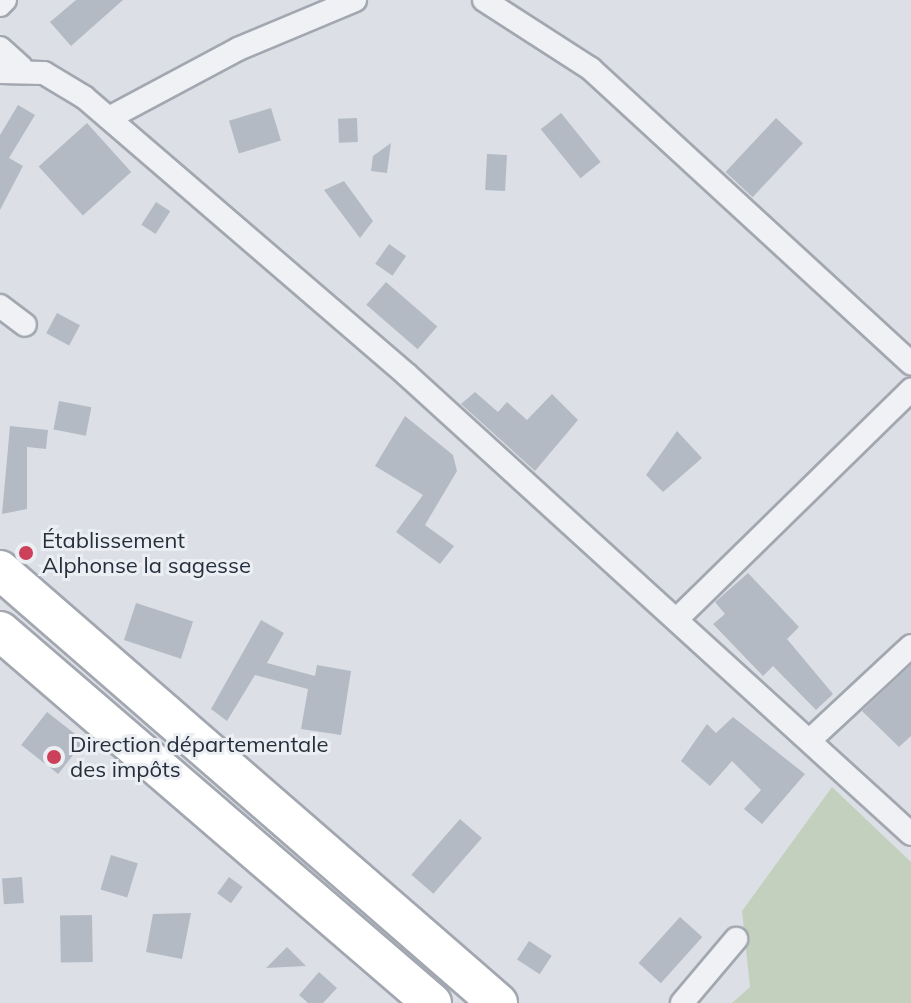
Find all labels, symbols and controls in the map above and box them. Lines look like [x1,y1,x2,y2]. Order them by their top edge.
place label: Établissement Alphonse la sagesse [42,527,251,578]
marker: Établissement Alphonse la sagesse [17,544,35,562]
place label: Direction départementale des impôts [70,731,328,782]
marker: Direction départementale des impôts [45,748,63,766]

